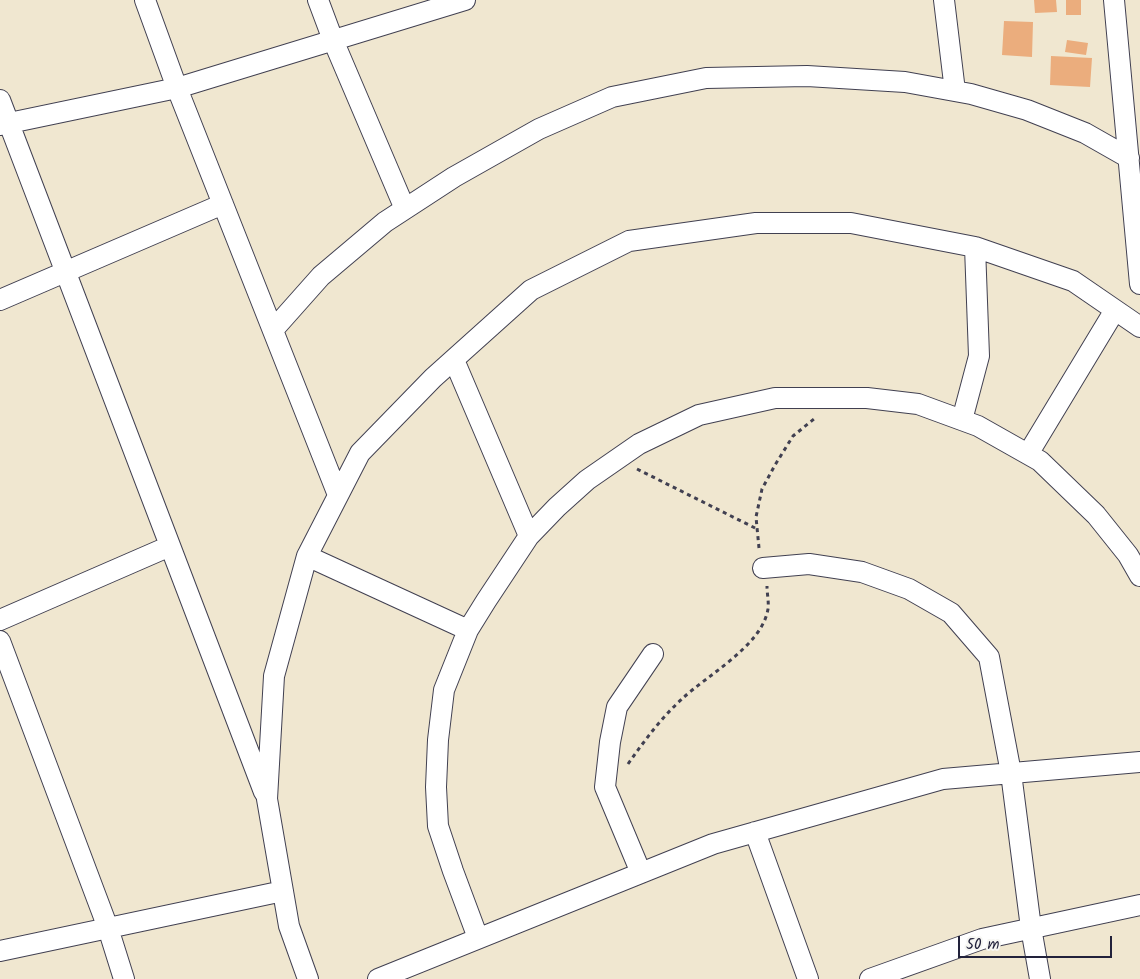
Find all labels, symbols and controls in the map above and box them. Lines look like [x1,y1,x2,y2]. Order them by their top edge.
scale bar [960,926,1114,958]
text: 50 m [966,933,1000,957]

